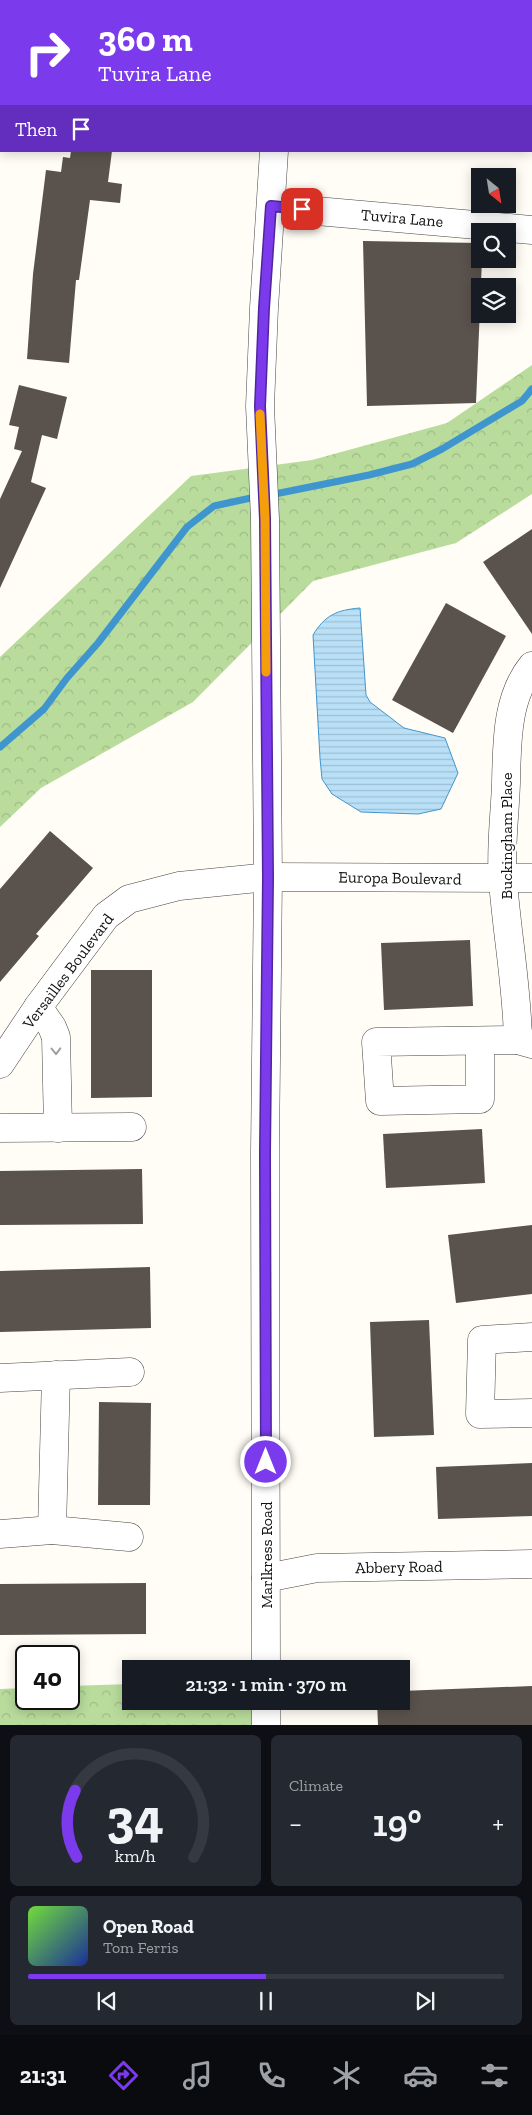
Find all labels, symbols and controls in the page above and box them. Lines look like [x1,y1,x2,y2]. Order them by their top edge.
text: 360 m [98,18,193,60]
icon: right [15,20,80,85]
text: Tuvira Lane [98,60,211,87]
icon: arrive [67,115,95,143]
text: Then [15,118,57,141]
north arrow [471,168,516,212]
map controls [471,168,516,323]
pin [281,188,323,230]
icon: arrive [288,195,316,223]
street label: Tuvira Lane [360,205,444,231]
button: search [471,223,516,268]
button: layers [471,278,516,323]
street label: Buckingham Place [497,773,516,899]
street label: Europa Boulevard [338,867,462,889]
street label: Versailles Boulevard [18,910,118,1033]
one-way arrow [51,1047,61,1055]
position arrow [239,1435,291,1487]
street label: Marlkress Road [257,1501,276,1609]
street label: Abbery Road [355,1557,443,1577]
speed limit sign: 40 [15,1645,80,1710]
text: 21:32 · 1 min · 370 m [186,1673,346,1696]
text: Climate [289,1776,343,1795]
text: 34 [107,1787,164,1849]
text: 19° [373,1800,422,1846]
text: − [289,1807,302,1840]
text: + [492,1807,504,1840]
text: km/h [115,1845,156,1867]
text: Open Road [103,1915,194,1938]
text: Tom Ferris [103,1938,179,1957]
icon: previous [93,1987,121,2015]
icon: pause [252,1987,280,2015]
icon: next [411,1987,439,2015]
icon: directions [106,2058,141,2093]
icon: music [180,2058,215,2093]
icon: phone [254,2058,289,2093]
icon: climate [329,2058,364,2093]
icon: car [403,2058,438,2093]
icon: filters [477,2058,512,2093]
text: 21:31 [20,2062,66,2089]

